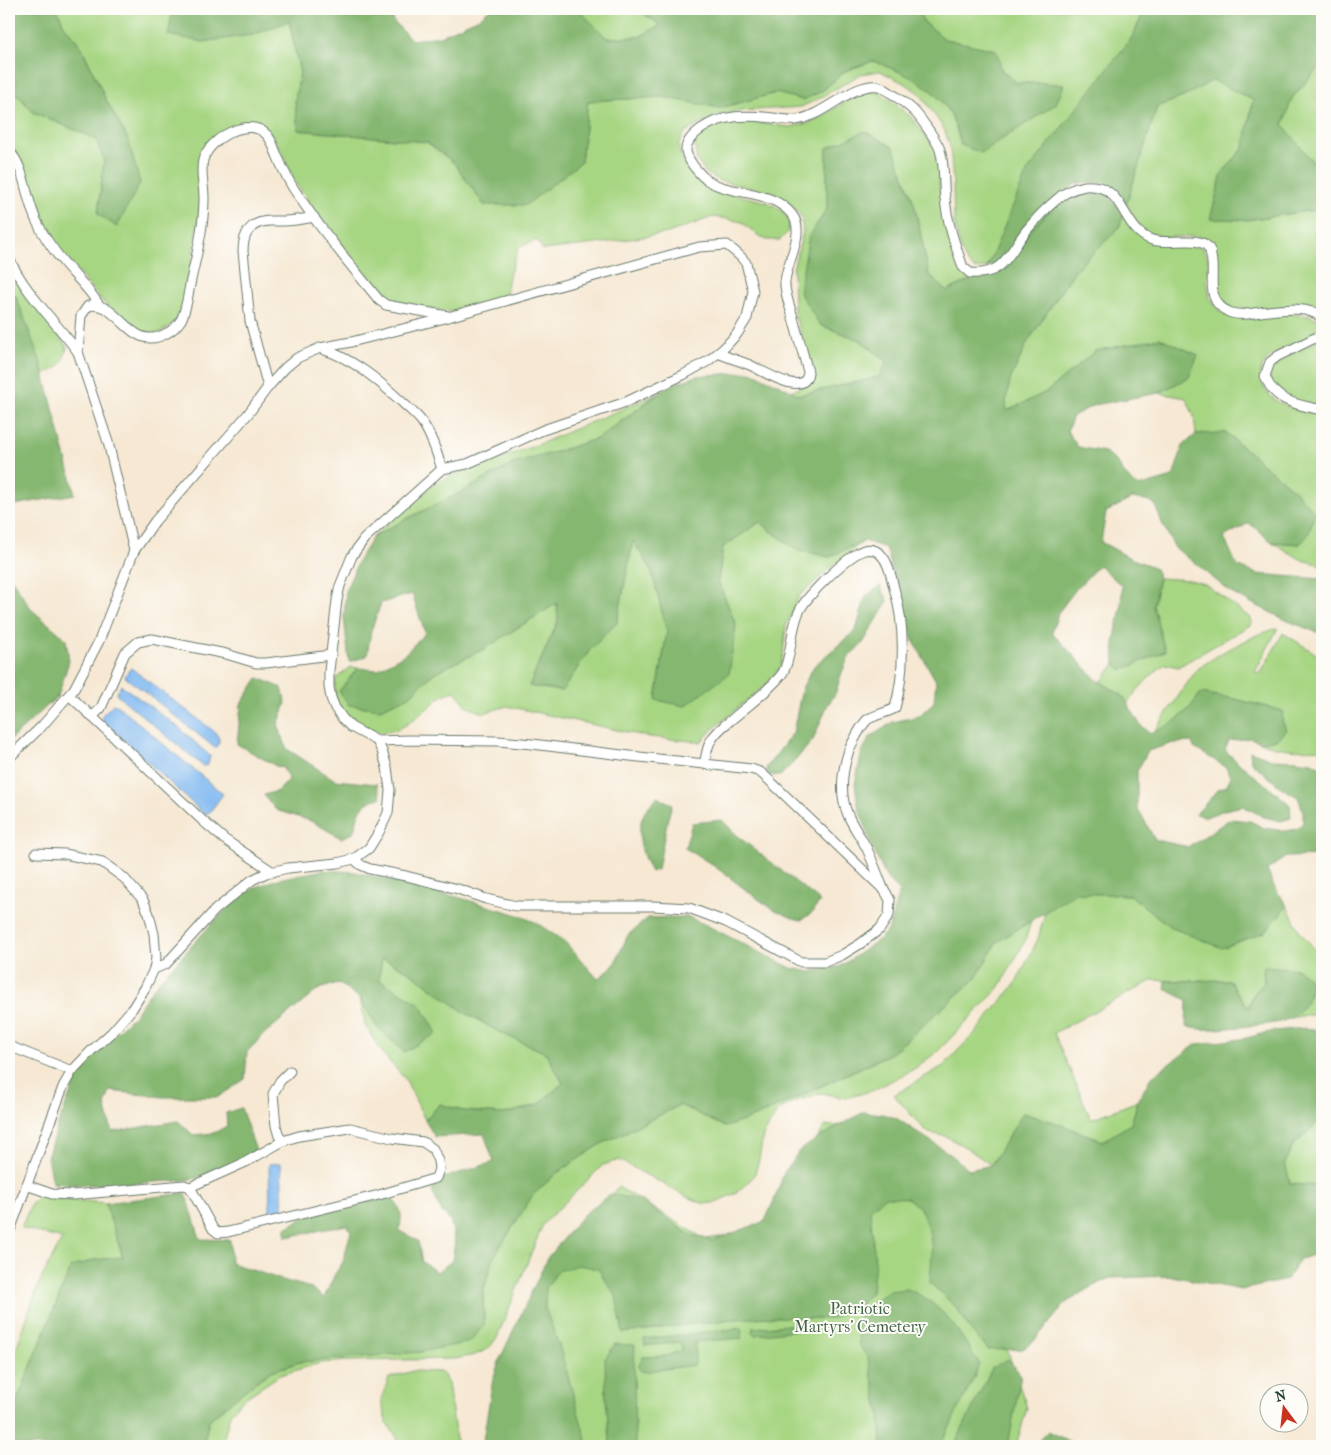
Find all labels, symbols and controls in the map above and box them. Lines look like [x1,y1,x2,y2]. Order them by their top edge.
park label: Patriotic Martyrs' Cemetery [794,1299,926,1336]
north arrow [1258,1382,1308,1432]
text: N [1273,1386,1288,1406]

